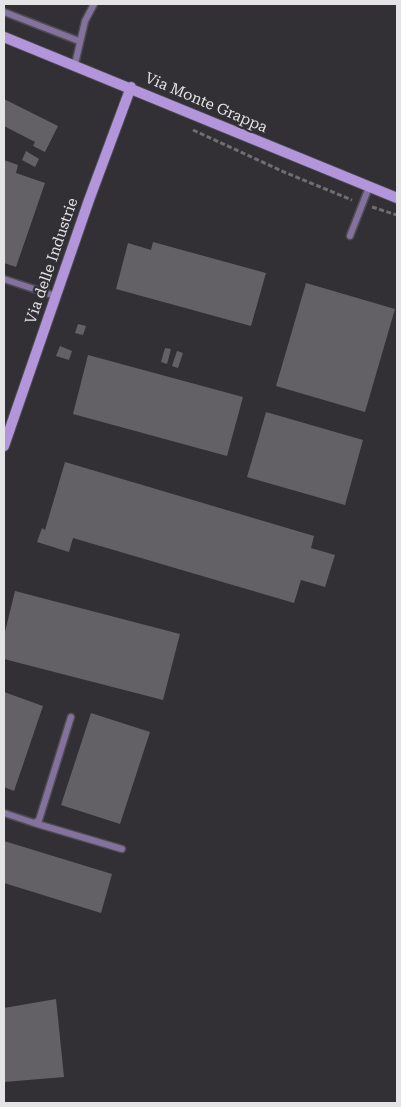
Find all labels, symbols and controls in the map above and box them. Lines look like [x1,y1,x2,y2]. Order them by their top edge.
street label: Via Monte Grappa [142,69,270,137]
street label: Via delle Industrie [22,195,82,327]

